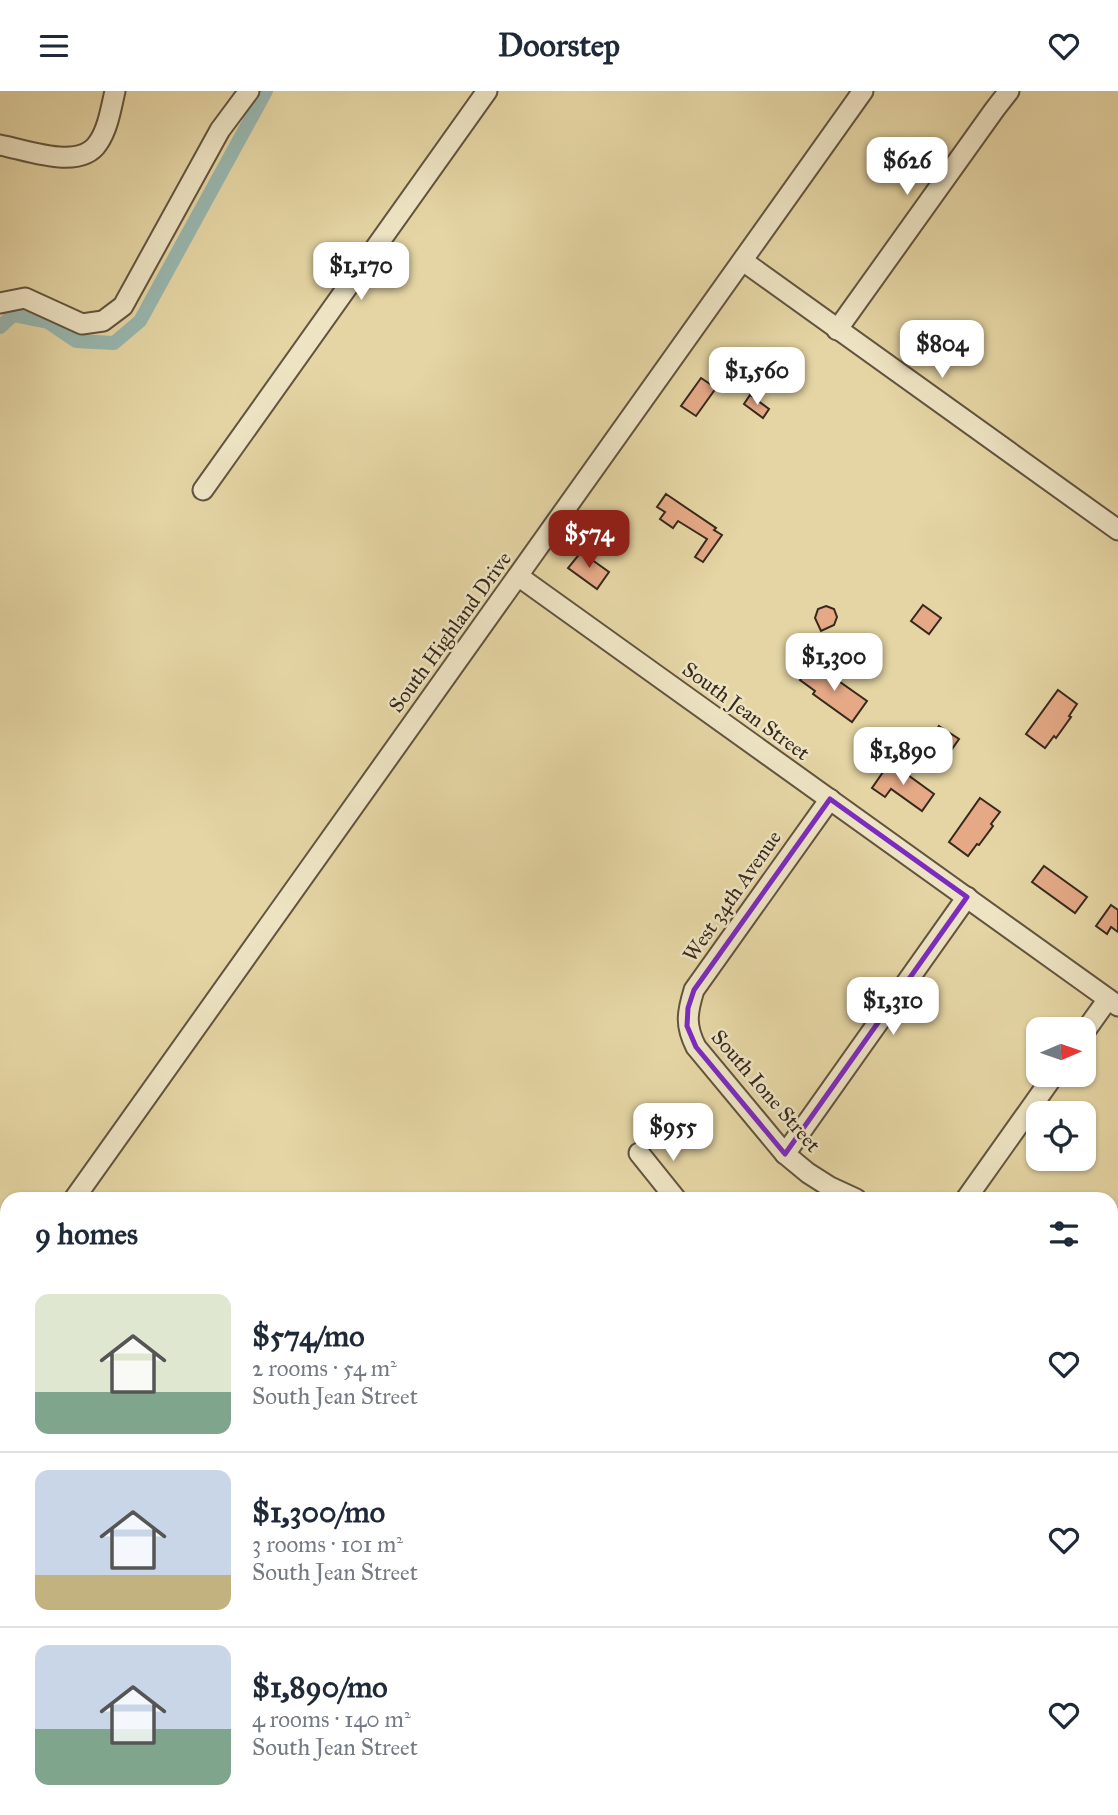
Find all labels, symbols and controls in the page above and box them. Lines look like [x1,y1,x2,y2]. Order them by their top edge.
text: Doorstep [498,26,620,65]
icon: menu [35,27,73,65]
icon: heart [1045,27,1083,65]
pin: $626 [866,137,948,197]
text: $626 [883,146,931,174]
pin: $1,170 [304,243,418,302]
text: $1,170 [329,251,393,279]
pin: $804 [901,321,983,380]
text: $804 [916,329,968,357]
pin: $1,560 [700,347,814,407]
text: $1,560 [725,356,789,384]
pin: $574 [548,511,630,570]
text: $574 [564,519,614,547]
street label: South Highland Drive [383,546,517,718]
pin: $1,300 [777,633,891,693]
text: $1,300 [802,642,866,670]
street label: South Jean Street [677,656,815,766]
pin: $1,890 [846,727,960,787]
text: $1,890 [870,736,936,764]
street label: West 34th Avenue [677,825,787,967]
pin: $1,310 [836,977,950,1037]
text: $1,310 [863,986,923,1014]
north arrow [1026,1017,1096,1087]
map controls [1026,1017,1096,1171]
street label: South Ione Street [706,1024,827,1158]
button: locate [1026,1101,1096,1171]
pin: $955 [632,1103,714,1163]
text: $955 [649,1112,697,1140]
icon: filters [1045,1215,1083,1253]
text: 9 homes [35,1216,138,1252]
text: $574/mo [252,1318,365,1354]
icon: home [91,1322,175,1406]
icon: heart [1045,1345,1083,1383]
text: 2 rooms · 54 m² [252,1354,397,1382]
text: South Jean Street [252,1382,418,1410]
text: $1,300/mo [252,1494,385,1530]
icon: home [91,1498,175,1582]
icon: heart [1045,1521,1083,1559]
text: 3 rooms · 101 m² [252,1530,403,1558]
text: South Jean Street [252,1558,418,1586]
text: $1,890/mo [252,1669,388,1705]
icon: home [91,1673,175,1757]
icon: heart [1045,1696,1083,1734]
text: 4 rooms · 140 m² [252,1705,411,1733]
text: South Jean Street [252,1733,418,1761]

